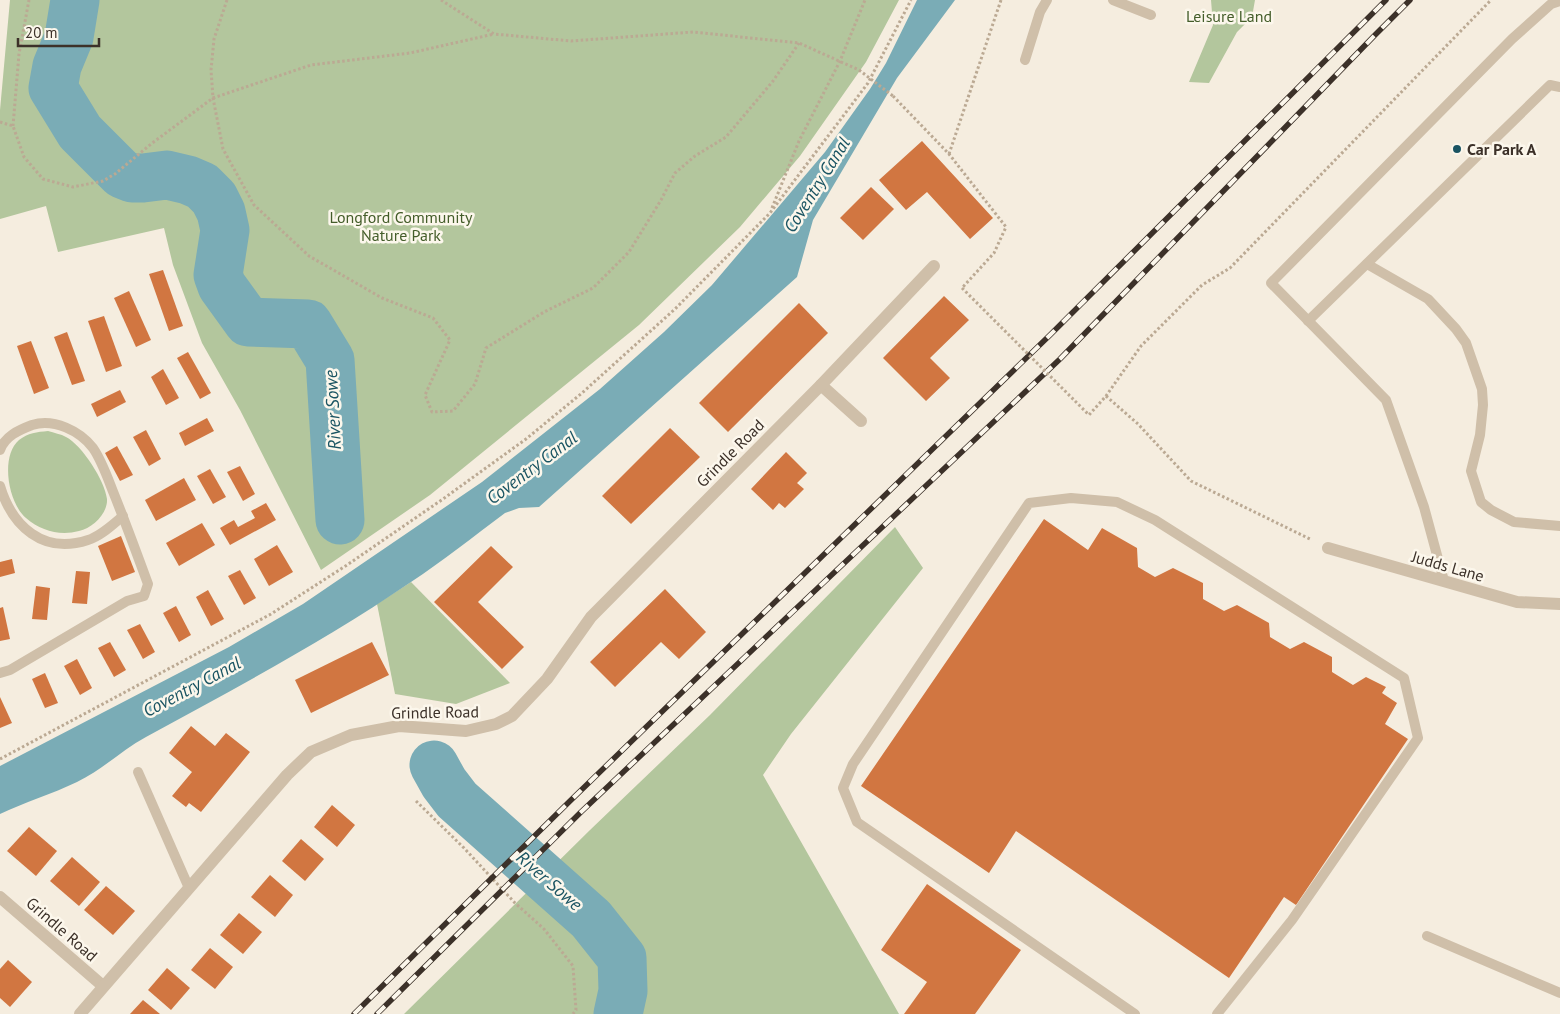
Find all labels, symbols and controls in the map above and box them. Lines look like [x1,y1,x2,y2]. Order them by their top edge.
park label: Leisure Land [1186,6,1272,26]
scale bar [18,15,99,47]
text: 20 m [25,23,58,42]
water label: Coventry Canal [778,133,855,237]
place label: Car Park A [1467,139,1536,159]
marker: Car Park A [1451,143,1463,155]
park label: Longford Community Nature Park [330,207,473,245]
water label: River Sowe [319,369,346,451]
street label: Grindle Road [692,415,768,491]
water label: Coventry Canal [482,426,582,509]
street label: Judds Lane [1409,546,1486,586]
water label: Coventry Canal [139,651,245,722]
street label: Grindle Road [391,701,479,723]
water label: River Sowe [512,846,588,916]
street label: Grindle Road [22,893,102,965]

